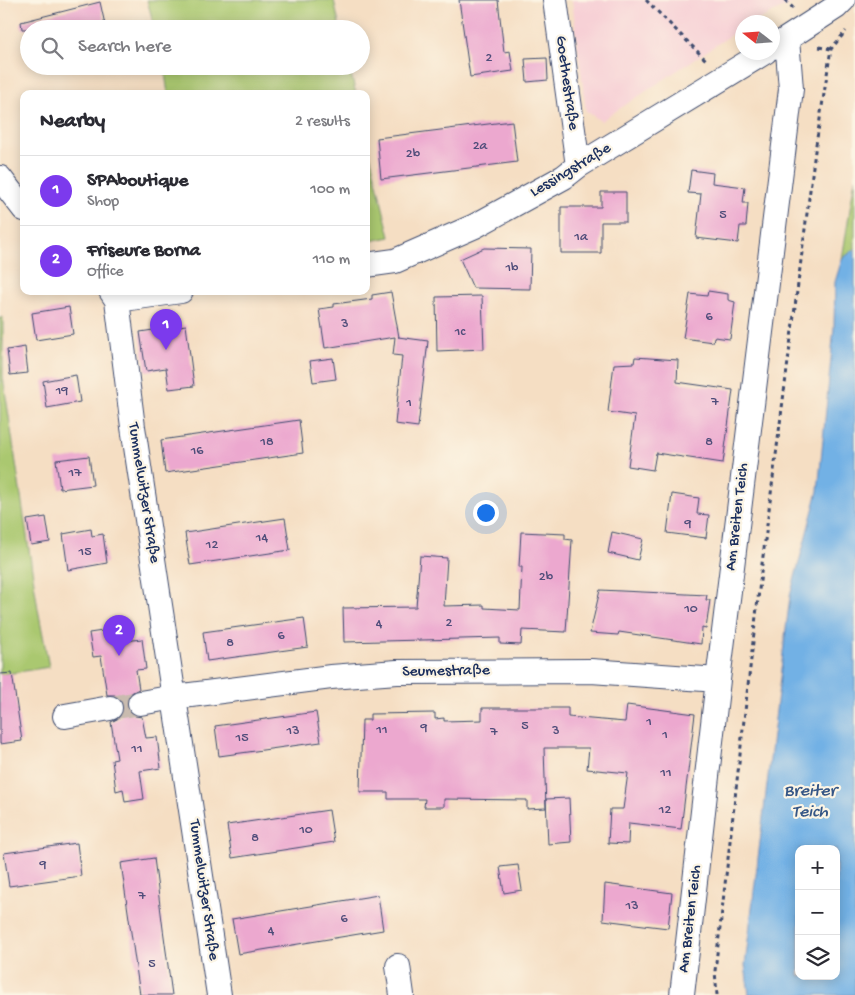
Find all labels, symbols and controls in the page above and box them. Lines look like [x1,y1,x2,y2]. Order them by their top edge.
north arrow [735,15,780,60]
search box [20,20,370,75]
icon: search [38,34,66,62]
street label: Goethestraße [550,35,582,132]
text: Search here [78,36,172,59]
house number: 2 [486,50,493,67]
text: Nearby [40,110,105,135]
text: 2 results [295,113,350,132]
house number: 2a [473,138,489,155]
street label: Lessingstraße [527,139,616,203]
house number: 2b [406,146,421,163]
text: SPAboutique [87,170,188,193]
text: 1 [53,181,59,200]
text: 100 m [310,181,350,200]
text: Shop [87,193,119,212]
house number: 5 [719,207,727,224]
house number: 1a [573,229,589,246]
text: Friseure Borna [87,240,200,263]
text: 2 [52,251,60,270]
text: 110 m [313,251,350,270]
house number: 1b [504,260,519,277]
text: Office [87,263,124,282]
pin: 1 [150,309,182,350]
house number: 6 [705,309,713,326]
house number: 3 [340,316,349,333]
house number: 1c [454,324,466,341]
house number: 19 [55,383,68,400]
house number: 7 [710,394,719,411]
house number: 1 [405,395,412,412]
street label: Tummelwitzer Straße [122,420,164,565]
house number: 18 [259,434,274,451]
house number: 8 [705,434,713,451]
house number: 16 [190,443,204,460]
street label: Am Breiten Teich [722,462,754,572]
house number: 17 [68,465,82,482]
your location [473,500,499,526]
house number: 9 [683,516,692,533]
house number: 14 [255,530,269,547]
house number: 12 [205,537,218,554]
house number: 15 [77,544,92,561]
house number: 2b [539,569,554,586]
house number: 10 [683,601,698,618]
pin: 2 [103,615,135,656]
house number: 2 [446,615,453,632]
house number: 4 [376,616,383,633]
house number: 6 [277,628,285,645]
house number: 8 [226,635,234,652]
street label: Seumestraße [402,662,491,682]
house number: 1 [645,714,652,731]
house number: 5 [521,718,529,735]
house number: 9 [419,720,428,737]
house number: 11 [375,722,388,739]
house number: 13 [286,723,299,740]
house number: 3 [551,723,560,740]
house number: 7 [489,724,498,741]
house number: 1 [661,727,668,744]
house number: 15 [234,730,249,747]
house number: 11 [130,741,143,758]
house number: 11 [659,765,672,782]
water label: Breiter Teich [784,781,840,823]
house number: 12 [658,802,671,819]
street label: Tummelwitzer Straße [184,817,222,962]
house number: 10 [298,822,313,839]
house number: 8 [251,830,259,847]
map controls [795,845,840,980]
button: + [795,845,840,890]
house number: 9 [38,857,47,874]
street label: Am Breiten Teich [675,864,707,974]
house number: 7 [137,888,146,905]
button: − [795,890,840,935]
house number: 13 [625,898,638,915]
house number: 6 [340,911,348,928]
house number: 4 [268,923,275,940]
button: layers [795,935,840,980]
house number: 5 [148,956,156,973]

